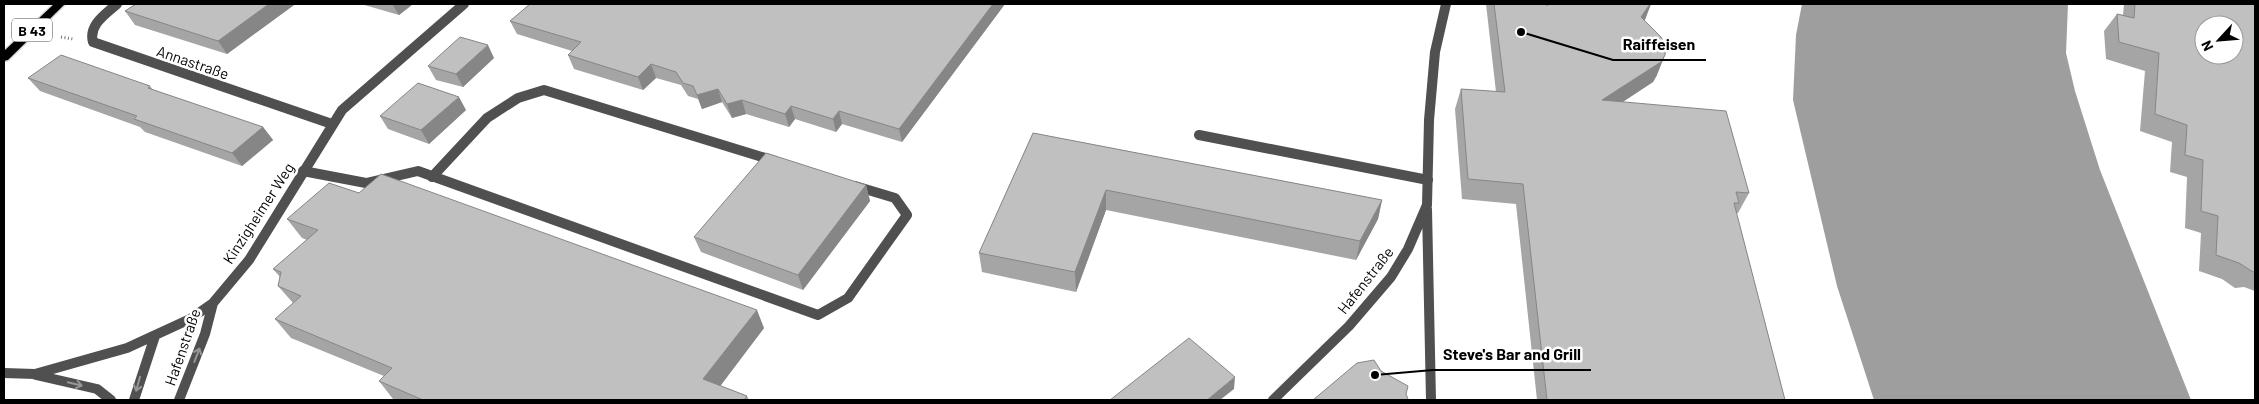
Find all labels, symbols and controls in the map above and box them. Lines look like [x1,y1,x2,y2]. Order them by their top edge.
north arrow [2194,15,2244,65]
road number: B 43 [12,18,52,42]
callout: Raiffeisen [1613,29,1706,60]
text: Raiffeisen [1623,34,1695,53]
text: N [2197,38,2217,54]
street label: Annastraße [155,41,231,83]
street label: Kinzigheimer Weg [219,159,297,267]
street label: Hafenstraße [1333,243,1397,317]
street label: Hafenstraße [160,306,204,388]
callout: Steve's Bar and Grill [1433,339,1591,370]
text: Steve's Bar and Grill [1443,344,1581,363]
one-way arrow [193,348,202,363]
one-way arrow [133,376,143,392]
one-way arrow [66,380,82,389]

